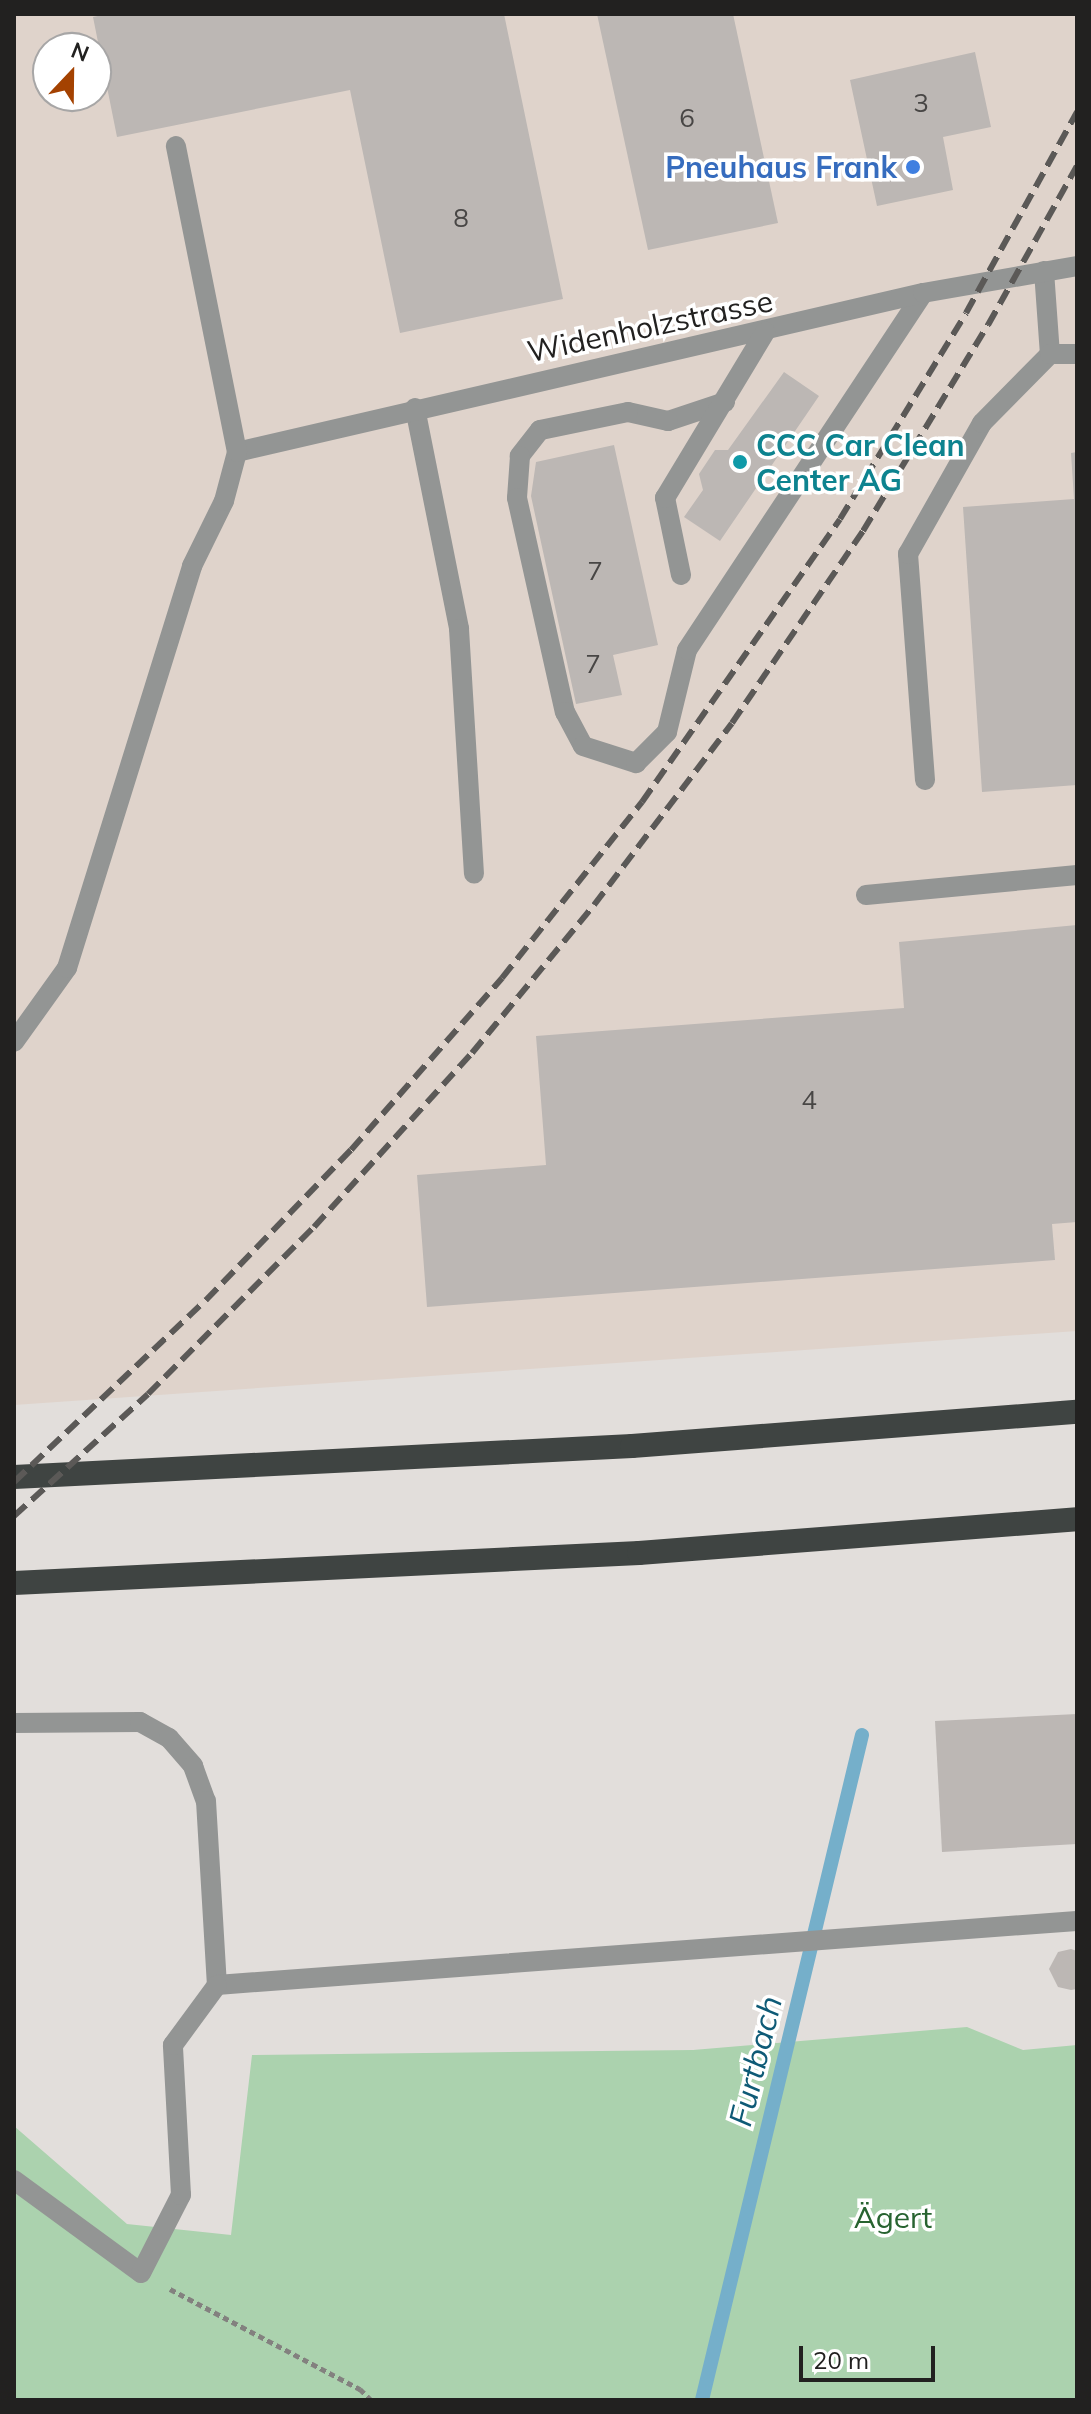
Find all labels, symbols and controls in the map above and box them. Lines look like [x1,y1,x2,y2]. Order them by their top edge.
north arrow [32,32,112,112]
text: N [67,36,93,68]
house number: 3 [913,87,929,119]
house number: 6 [679,102,695,134]
place label: Pneuhaus Frank [665,149,897,185]
marker: Pneuhaus Frank [904,158,922,176]
house number: 8 [453,202,469,234]
street label: Widenholzstrasse [524,282,776,370]
place label: CCC Car Clean Center AG [756,427,965,498]
marker: CCC Car Clean Center AG [731,453,749,471]
house number: 7 [587,555,603,587]
house number: 7 [585,648,601,680]
house number: 4 [801,1084,817,1116]
water label: Furtbach [720,1992,790,2130]
park label: Ägert [854,2199,932,2235]
scale bar [803,2330,939,2380]
text: 20 m [813,2345,869,2375]

